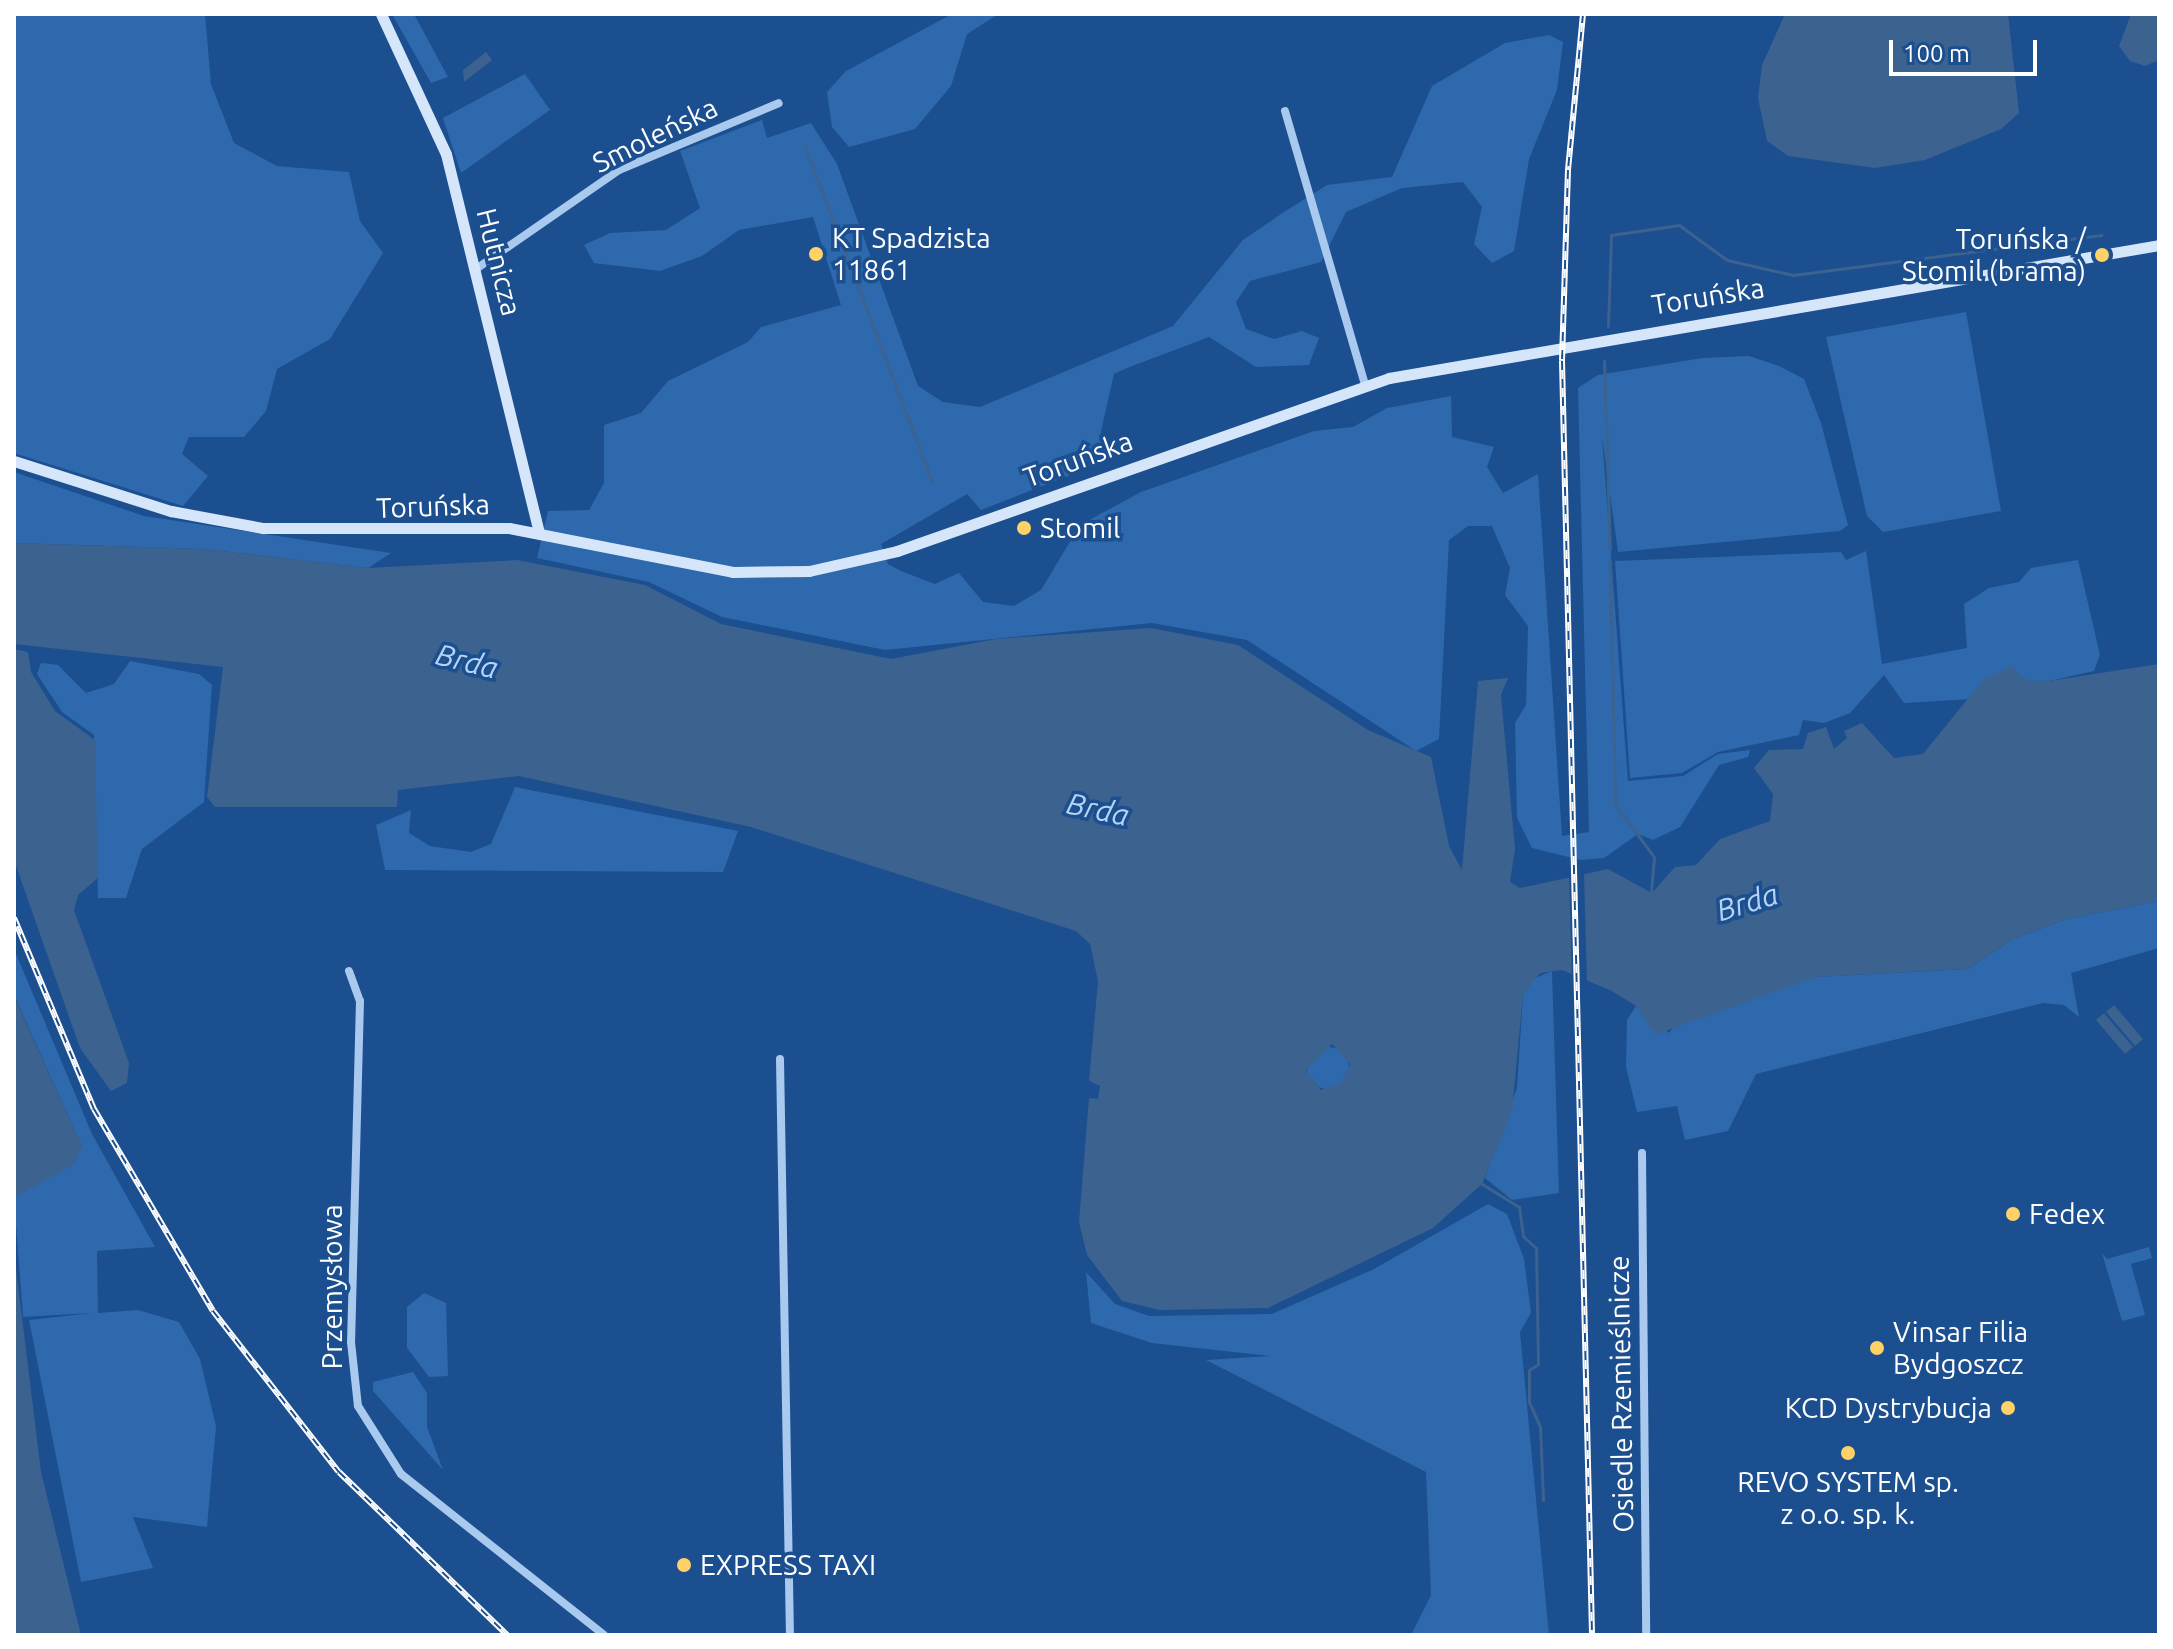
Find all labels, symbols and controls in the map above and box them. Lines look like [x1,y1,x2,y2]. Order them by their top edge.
scale bar [1893,24,2041,74]
text: 100 m [1903,40,1970,67]
street label: Smoleńska [587,90,723,180]
street label: Hutnicza [469,205,529,319]
place label: KT Spadzista 11861 [832,221,991,287]
place label: Toruńska / Stomil (brama) [1902,222,2086,288]
marker: KT Spadzista 11861 [807,245,825,263]
marker: Toruńska / Stomil (brama) [2093,246,2111,264]
street label: Toruńska [1649,271,1767,321]
street label: Toruńska [1019,424,1137,494]
street label: Toruńska [376,487,490,525]
place label: Stomil [1040,511,1120,545]
marker: Stomil [1015,519,1033,537]
water label: Brda [432,636,502,686]
water label: Brda [1064,785,1132,833]
water label: Brda [1712,876,1782,928]
place label: Fedex [2029,1197,2105,1231]
street label: Przemysłowa [315,1204,349,1370]
marker: Fedex [2004,1205,2022,1223]
street label: Osiedle Rzemieślnicze [1602,1255,1640,1533]
place label: Vinsar Filia Bydgoszcz [1893,1315,2028,1381]
marker: Vinsar Filia Bydgoszcz [1868,1339,1886,1357]
place label: KCD Dystrybucja [1785,1391,1992,1425]
marker: KCD Dystrybucja [1999,1399,2017,1417]
marker: REVO SYSTEM sp. z o.o. sp. k. [1839,1444,1857,1462]
place label: REVO SYSTEM sp. z o.o. sp. k. [1737,1465,1959,1531]
place label: EXPRESS TAXI [700,1548,876,1582]
marker: EXPRESS TAXI [675,1556,693,1574]

